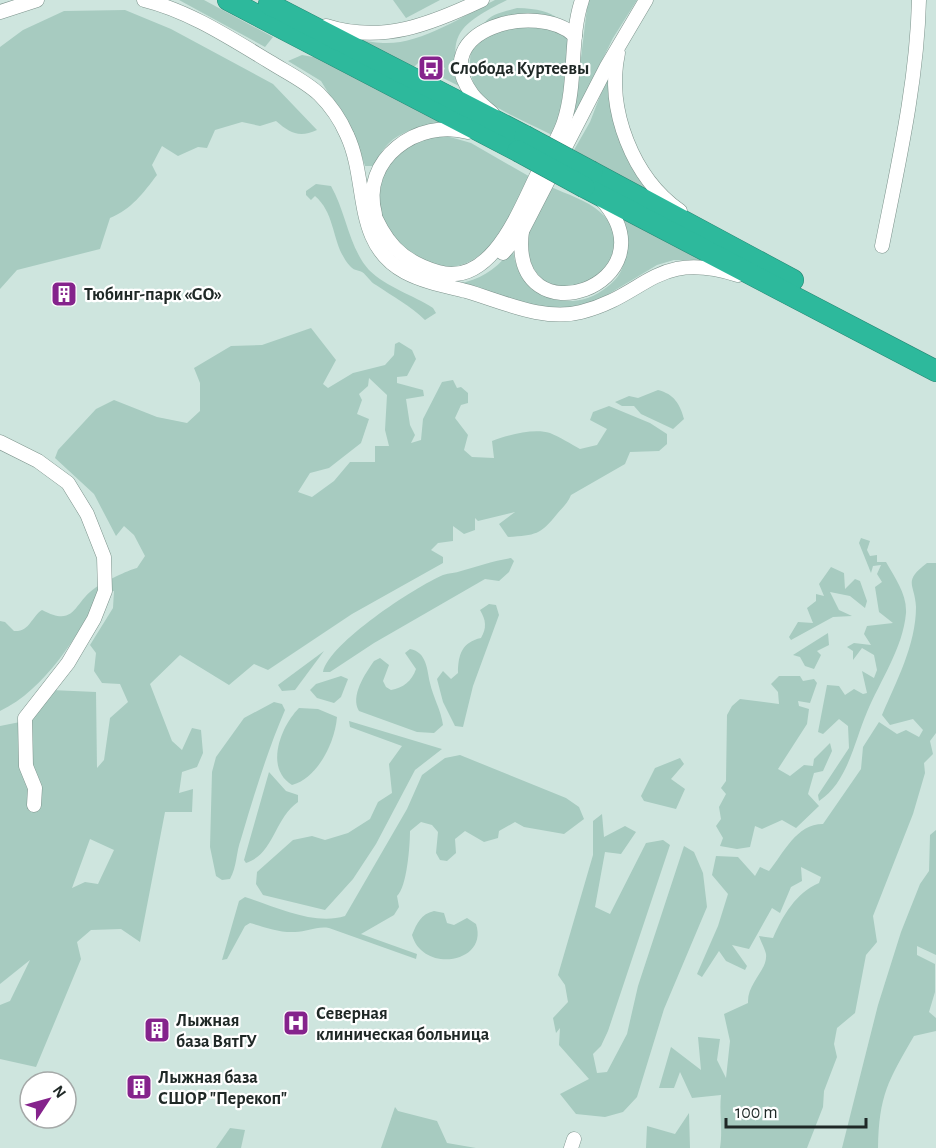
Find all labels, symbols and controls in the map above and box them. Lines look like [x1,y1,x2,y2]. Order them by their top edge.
bus stop icon: Слобода Куртеевы [416,53,446,83]
place label: Слобода Куртеевы [450,60,589,78]
building icon: Тюбинг-парк «GO» [49,279,79,309]
place label: Тюбинг-парк «GO» [84,286,222,304]
place label: Северная клиническая больница [316,1005,490,1044]
hospital icon: Северная клиническая больница [281,1008,311,1038]
place label: Лыжная база ВятГУ [176,1012,257,1051]
building icon: Лыжная база ВятГУ [142,1015,172,1045]
place label: Лыжная база СШОР "Перекоп" [158,1069,287,1108]
north arrow [18,1070,78,1130]
building icon: Лыжная база СШОР "Перекоп" [124,1072,154,1102]
text: N [50,1083,69,1101]
scale bar [726,1091,866,1129]
text: 100 m [735,1104,778,1122]

